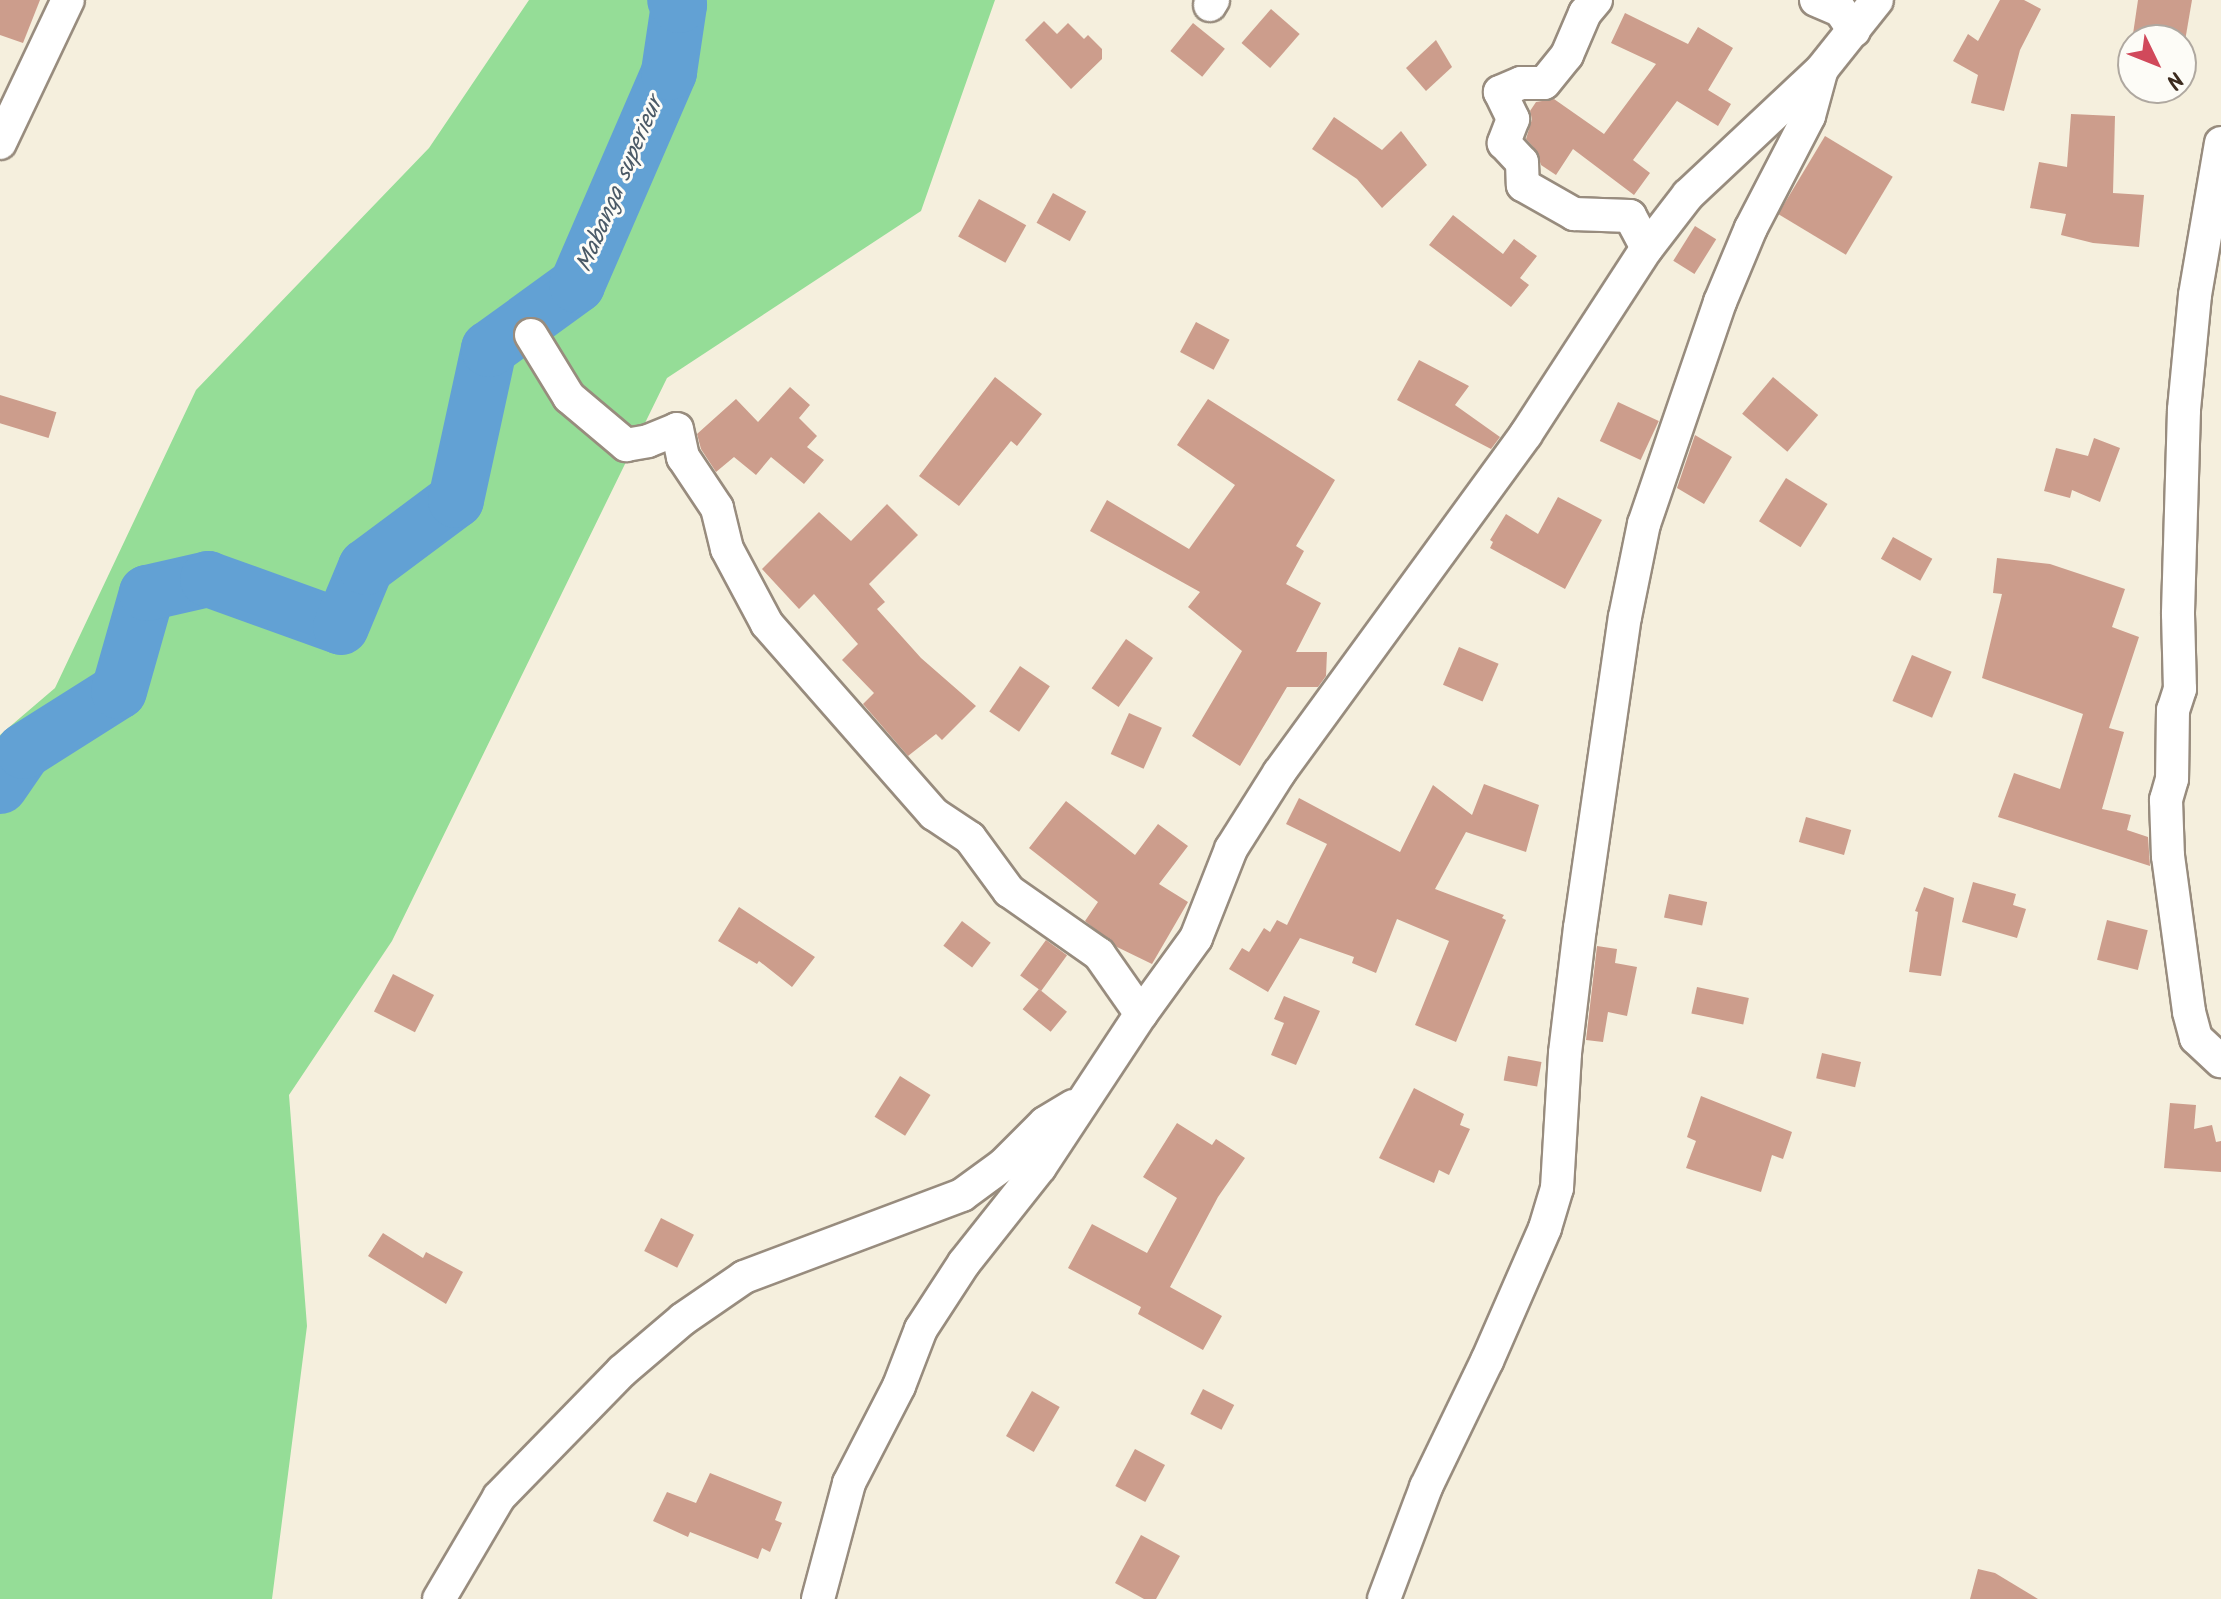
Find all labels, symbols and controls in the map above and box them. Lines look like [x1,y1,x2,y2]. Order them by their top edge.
north arrow [2117,24,2197,104]
text: N [2156,62,2191,96]
water label: Mabanga superieur [570,93,670,277]

